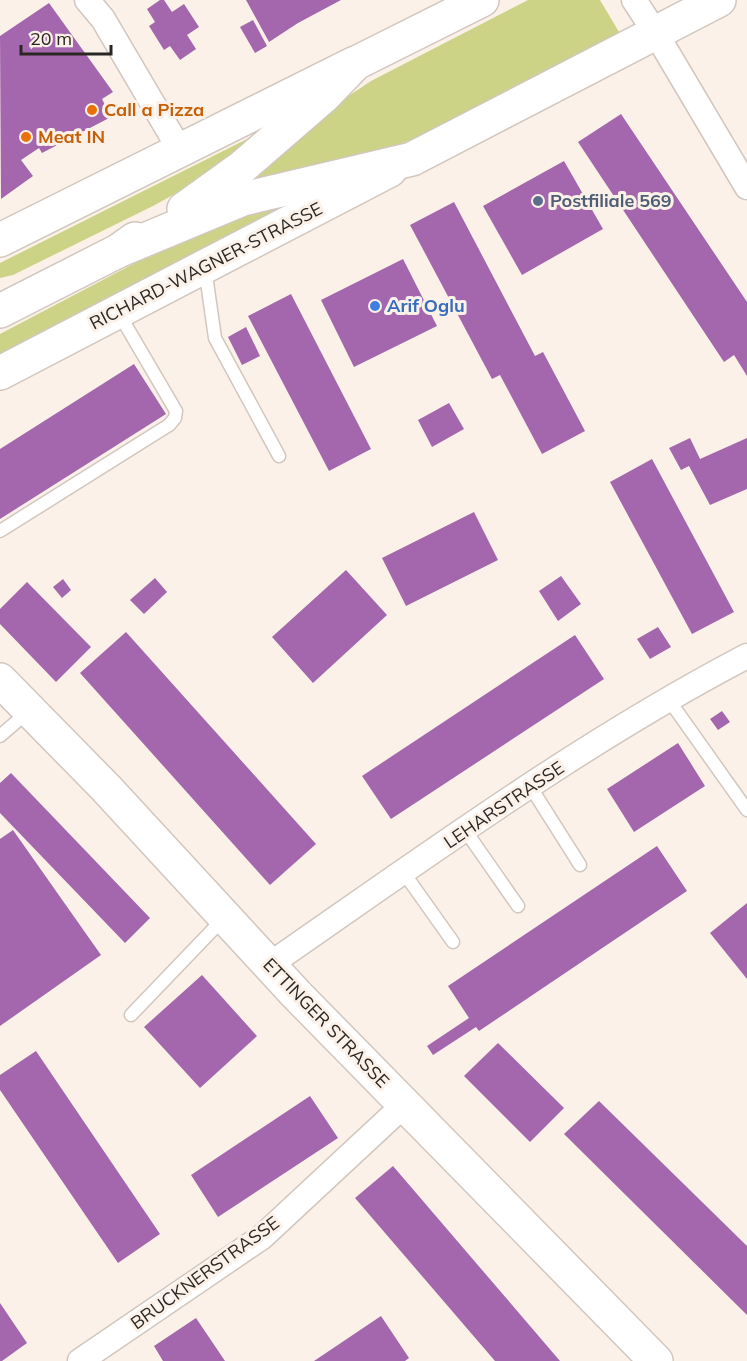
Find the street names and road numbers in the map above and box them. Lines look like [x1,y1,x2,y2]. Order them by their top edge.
street label: RICHARD-WAGNER-STRASSE [86,197,326,334]
street label: LEHARSTRASSE [439,756,568,853]
street label: ETTINGER STRASSE [259,953,394,1092]
street label: BRUCKNERSTRASSE [126,1211,284,1334]

